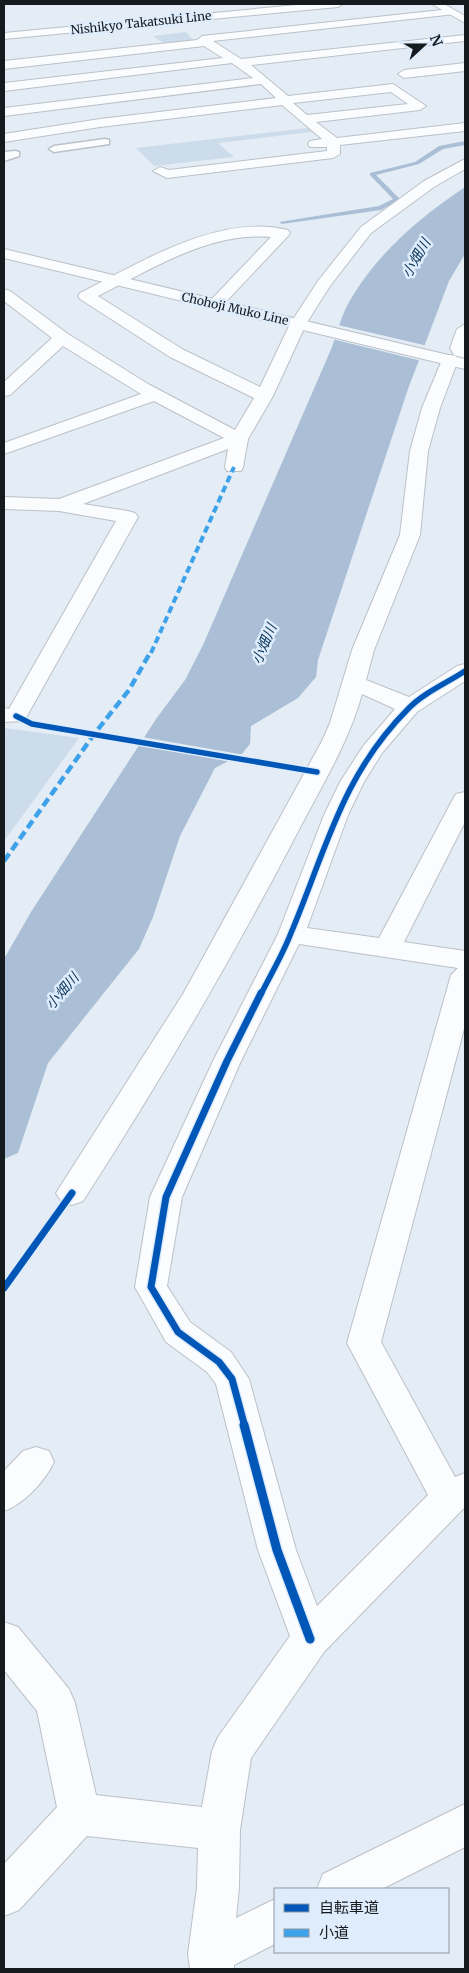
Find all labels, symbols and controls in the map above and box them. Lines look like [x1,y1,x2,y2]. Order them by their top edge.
street label: Nishikyo Takatsuki Line [70,8,212,37]
north arrow [399,20,449,70]
text: N [426,32,447,49]
water label: 小畑川 [398,234,435,281]
street label: Chohoji Muko Line [180,289,290,328]
water label: 小畑川 [248,619,281,667]
water label: 小畑川 [41,968,84,1013]
legend [274,1888,449,1953]
text: 自転車道 [319,1898,379,1917]
text: 小道 [319,1923,349,1942]

